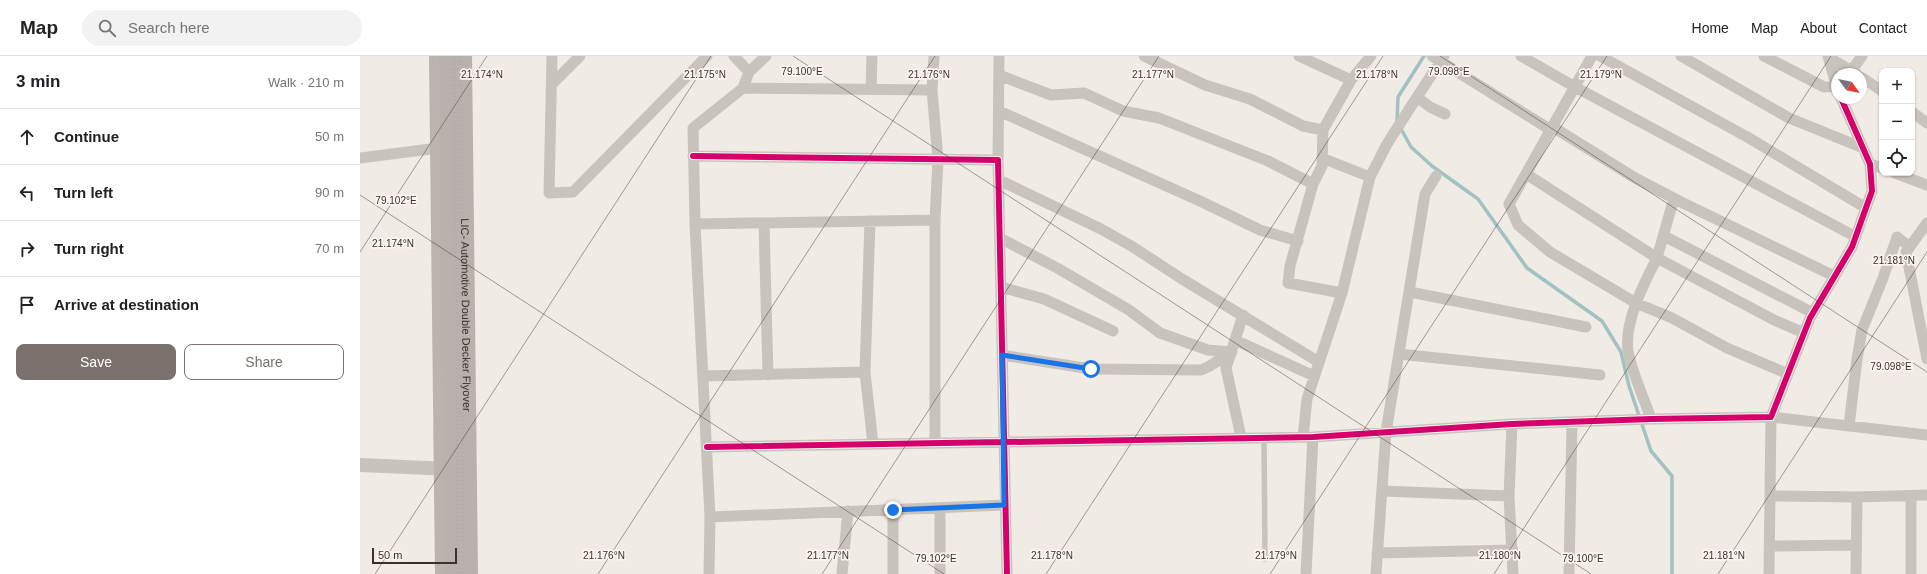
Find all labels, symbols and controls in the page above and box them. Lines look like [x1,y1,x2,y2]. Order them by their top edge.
search box [82,10,362,46]
text: Map [20,17,58,38]
icon: search [96,17,118,39]
text: Search here [128,19,210,36]
text: Home [1692,20,1729,36]
text: Map [1751,20,1778,36]
text: About [1800,20,1837,36]
text: Contact [1859,20,1907,36]
text: 79.100°E [781,66,823,77]
text: 79.098°E [1428,66,1470,77]
north arrow [1831,68,1867,104]
map controls [1879,68,1915,176]
button: + [1879,68,1915,104]
text: 21.174°N [461,69,503,80]
text: 21.175°N [684,69,726,80]
text: 21.176°N [908,69,950,80]
text: 21.177°N [1132,69,1174,80]
text: 21.178°N [1356,69,1398,80]
text: 21.179°N [1580,69,1622,80]
text: 3 min [16,72,60,91]
text: Walk · 210 m [268,75,344,90]
button: − [1879,104,1915,140]
icon: ahead [16,126,38,148]
text: Continue [54,128,119,145]
text: 50 m [315,129,344,144]
button: locate [1879,140,1915,176]
icon: left [16,182,38,204]
text: Turn left [54,184,113,201]
text: 90 m [315,185,344,200]
text: 79.102°E [375,195,417,206]
street label: LIC- Automotive Double Decker Flyover [459,218,473,412]
icon: right [16,238,38,260]
text: 21.174°N [372,238,414,249]
text: Turn right [54,240,124,257]
text: 70 m [315,241,344,256]
text: 21.181°N [1873,255,1915,266]
icon: arrive [16,294,38,316]
text: Arrive at destination [54,296,199,313]
button: Save [16,344,176,380]
button: Share [184,344,344,380]
route start [1082,360,1100,378]
text: 79.098°E [1870,361,1912,372]
route end [884,501,902,519]
scale bar [372,546,457,565]
text: 50 m [378,549,402,561]
text: 21.176°N [583,550,625,561]
text: 21.177°N [807,550,849,561]
text: 21.178°N [1031,550,1073,561]
text: 21.179°N [1255,550,1297,561]
text: 21.180°N [1479,550,1521,561]
text: 21.181°N [1703,550,1745,561]
text: 79.102°E [915,553,957,564]
text: 79.100°E [1562,553,1604,564]

